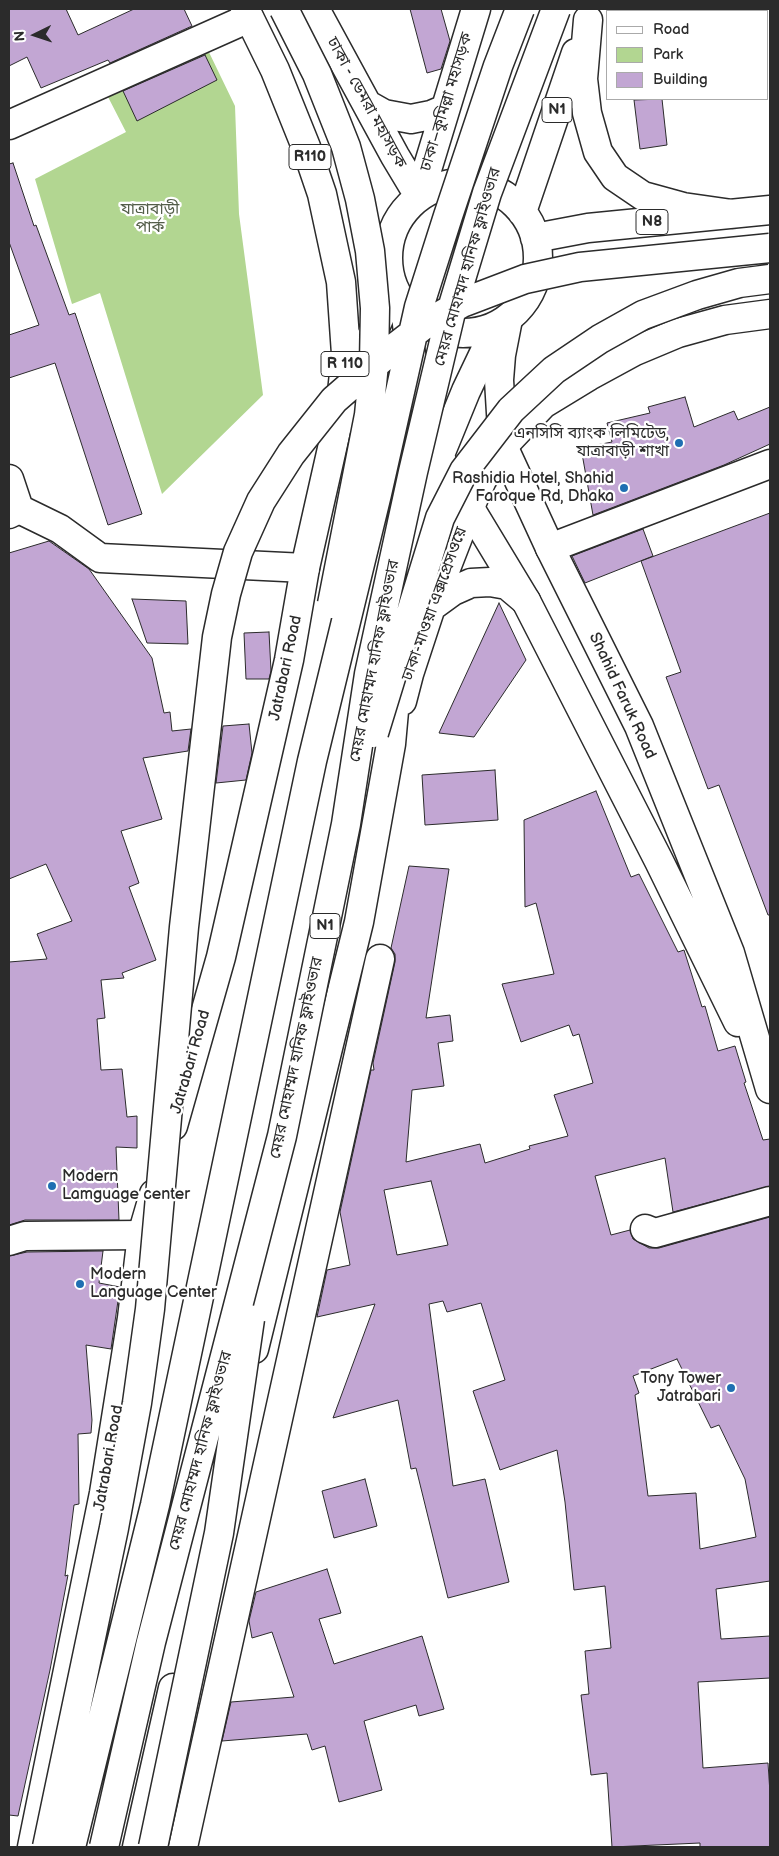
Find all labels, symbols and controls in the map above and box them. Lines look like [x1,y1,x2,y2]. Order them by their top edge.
north arrow [10,10,60,60]
legend [606,10,769,100]
text: Road [653,20,689,39]
text: N [11,30,28,42]
street label: ঢাকা–কুমিল্লা মহাসড়ক [417,30,477,174]
street label: ঢাকা - ডেমরা মহাসড়ক [322,34,410,172]
text: Park [653,45,683,64]
text: Building [653,70,708,89]
road number: N1 [542,98,572,122]
road number: R110 [289,144,331,170]
street label: মেয়র মোহাম্মদ হানিফ ফ্লাইওভার [430,165,506,369]
park label: যাত্রাবাড়ী পার্ক [121,200,179,238]
road number: N8 [636,210,668,234]
road number: R 110 [321,352,369,376]
place label: এনসিসি ব্যাংক লিমিটেড, যাত্রাবাড়ী শাখা [514,424,669,462]
marker: এনসিসি ব্যাংক লিমিটেড, যাত্রাবাড়ী শাখা [673,437,685,449]
place label: Rashidia Hotel, Shahid Faroque Rd, Dhaka [452,469,614,507]
marker: Rashidia Hotel, Shahid Faroque Rd, Dhaka [618,482,630,494]
street label: ঢাকা-মাওয়া এক্সপ্রেসওয়ে [398,525,472,683]
street label: মেয়র মোহাম্মদ হানিফ ফ্লাইওভার [346,558,404,764]
street label: Jatrabari Road [265,614,307,722]
street label: Shahid Faruk Road [584,630,660,762]
road number: N1 [310,914,340,938]
street label: মেয়র মোহাম্মদ হানিফ ফ্লাইওভার [266,955,328,1161]
street label: Jatrabari Road [167,1008,215,1116]
place label: Modern Lamguage center [62,1167,190,1205]
marker: Modern Lamguage center [46,1180,58,1192]
place label: Modern Language Center [90,1265,217,1303]
marker: Modern Language Center [74,1278,86,1290]
street label: মেয়র মোহাম্মদ হানিফ ফ্লাইওভার [165,1349,237,1553]
place label: Tony Tower Jatrabari [641,1369,721,1407]
marker: Tony Tower Jatrabari [725,1382,737,1394]
street label: Jatrabari Road [90,1404,128,1512]

